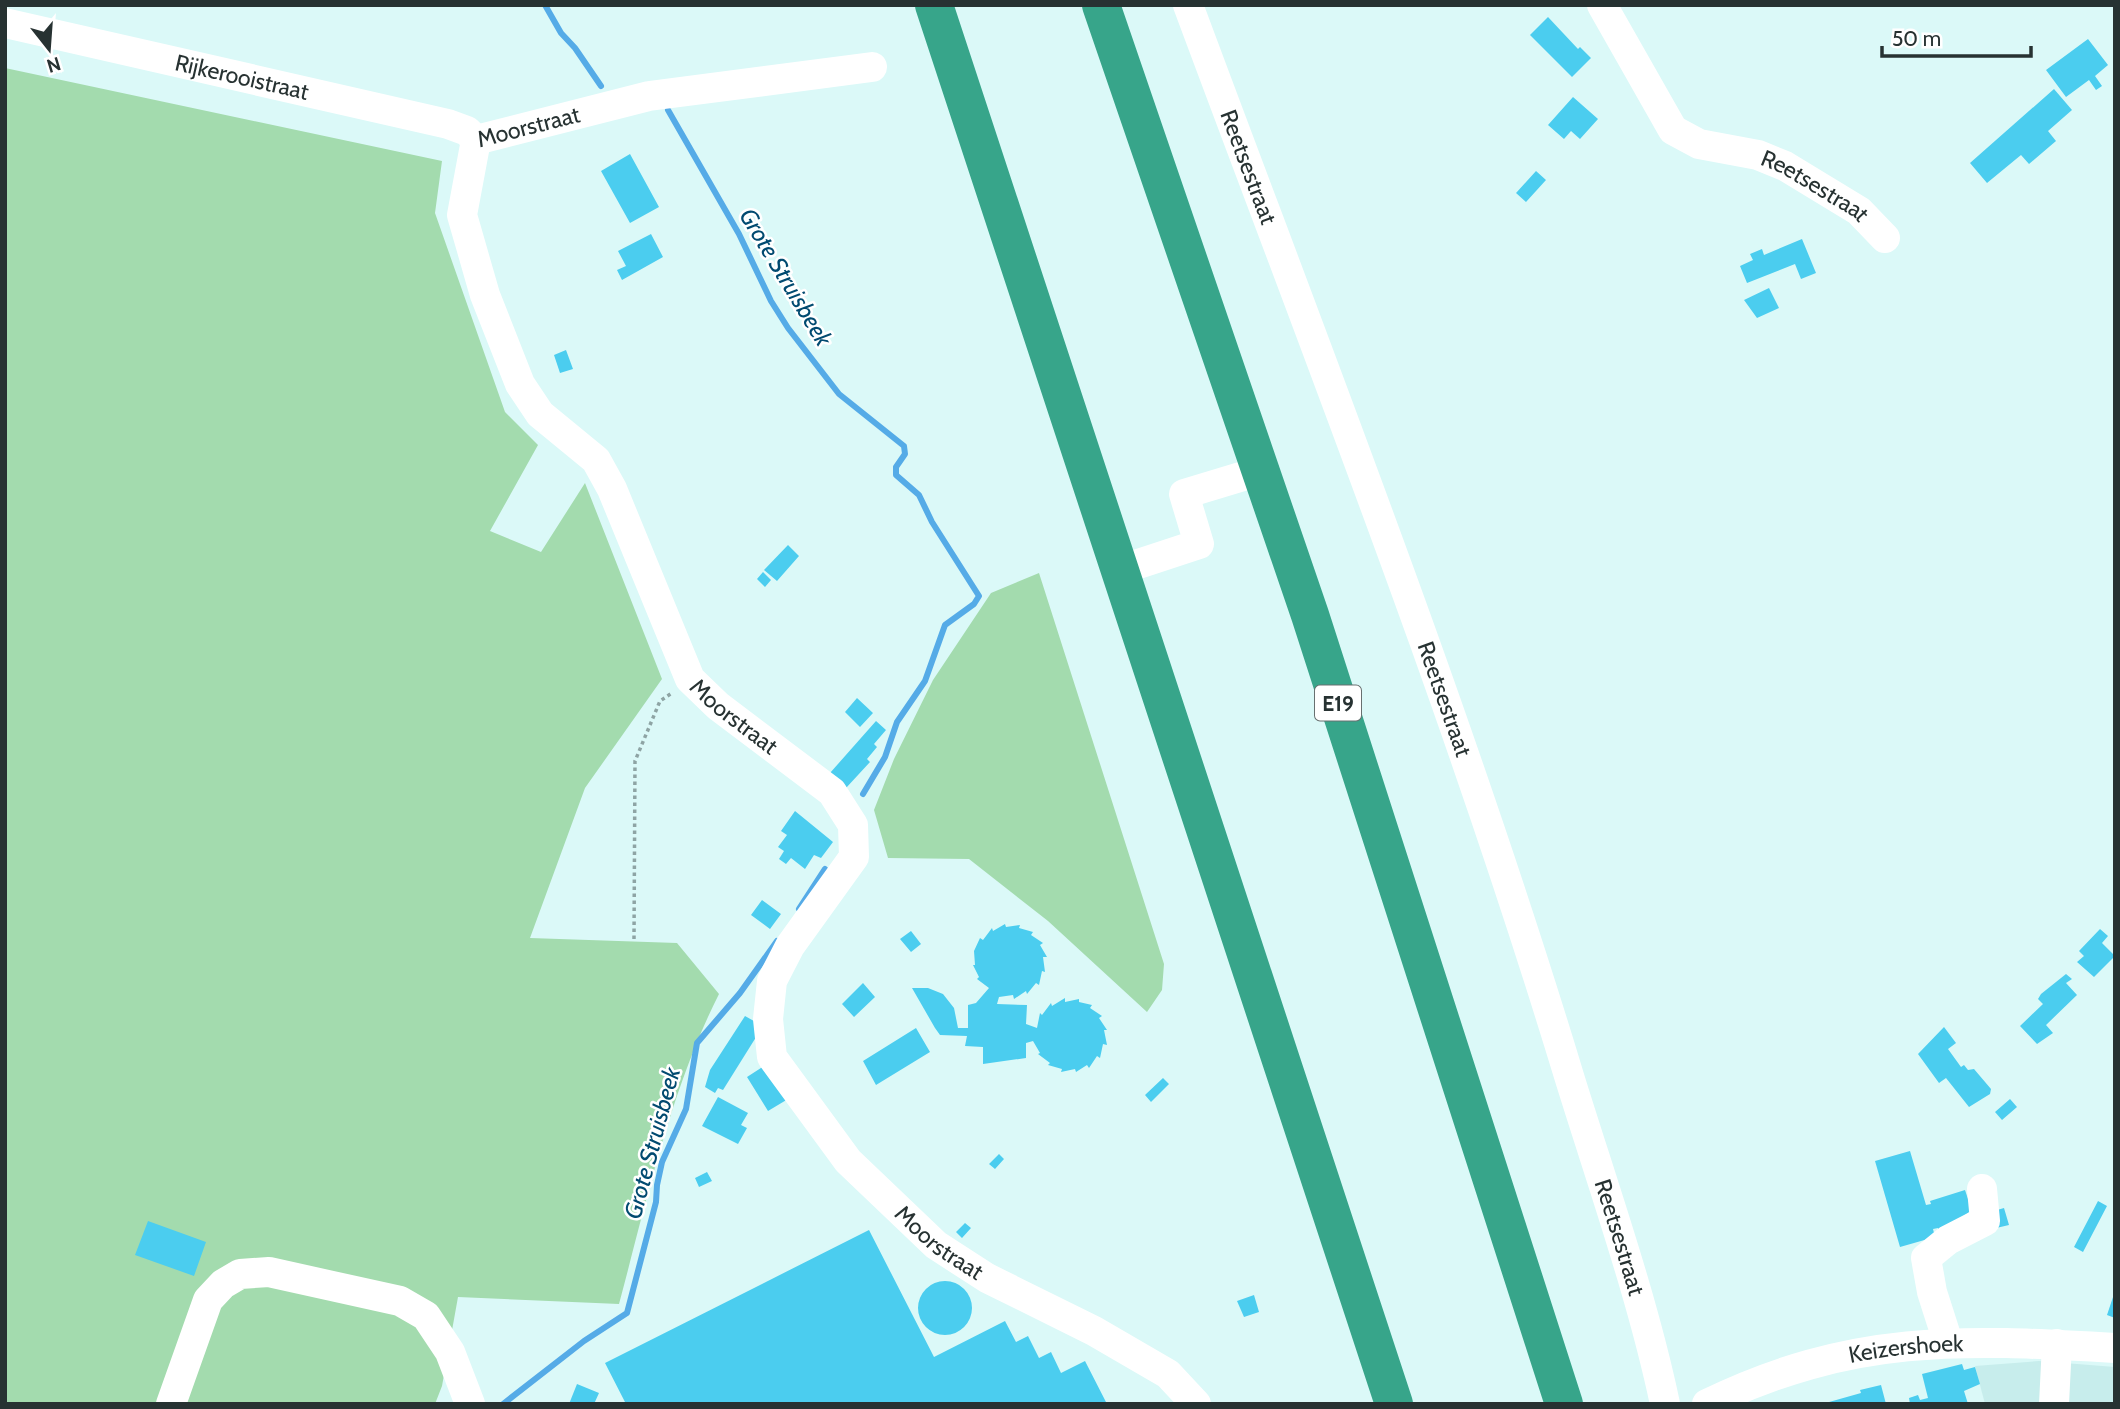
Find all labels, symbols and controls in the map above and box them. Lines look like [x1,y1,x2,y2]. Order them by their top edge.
north arrow [14,14,84,84]
scale bar [1882,14,2031,58]
text: 50 m [1892,26,1941,51]
street label: Rijkerooistraat [172,48,312,106]
text: N [44,52,64,78]
street label: Moorstraat [474,100,583,153]
street label: Reetsestraat [1214,106,1283,228]
street label: Reetsestraat [1757,144,1875,227]
water label: Grote Struisbeek [733,203,839,352]
street label: Reetsestraat [1411,638,1478,761]
street label: Moorstraat [684,673,784,760]
road number: E19 [1315,686,1361,720]
water label: Grote Struisbeek [618,1063,686,1222]
street label: Reetsestraat [1589,1176,1651,1299]
street label: Moorstraat [889,1199,989,1286]
street label: Keizershoek [1846,1329,1964,1369]

